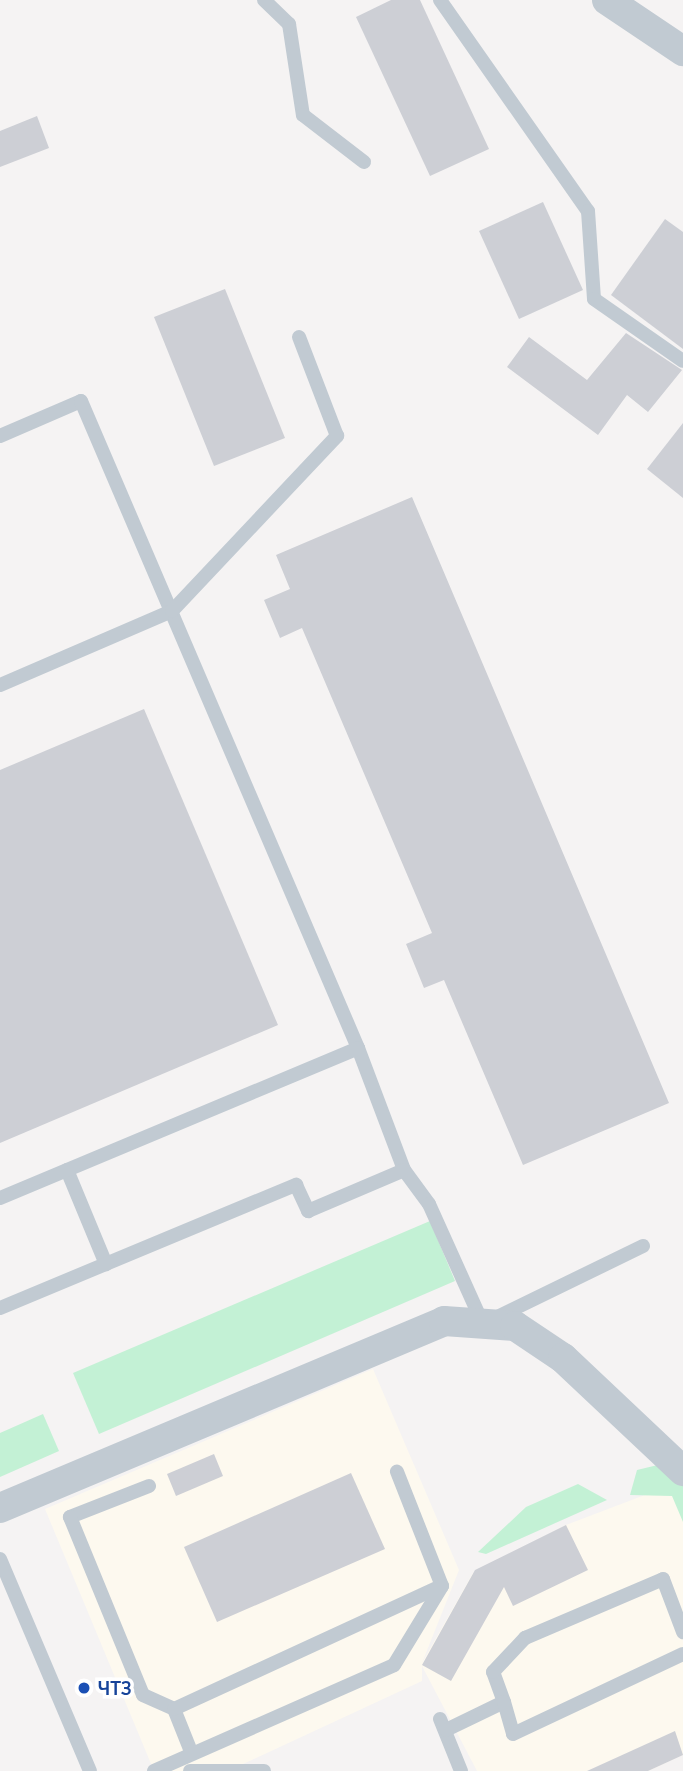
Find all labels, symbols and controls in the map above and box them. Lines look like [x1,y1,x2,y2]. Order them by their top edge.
place label: ЧТЗ [98,1677,131,1699]
marker: ЧТЗ [76,1680,92,1696]

